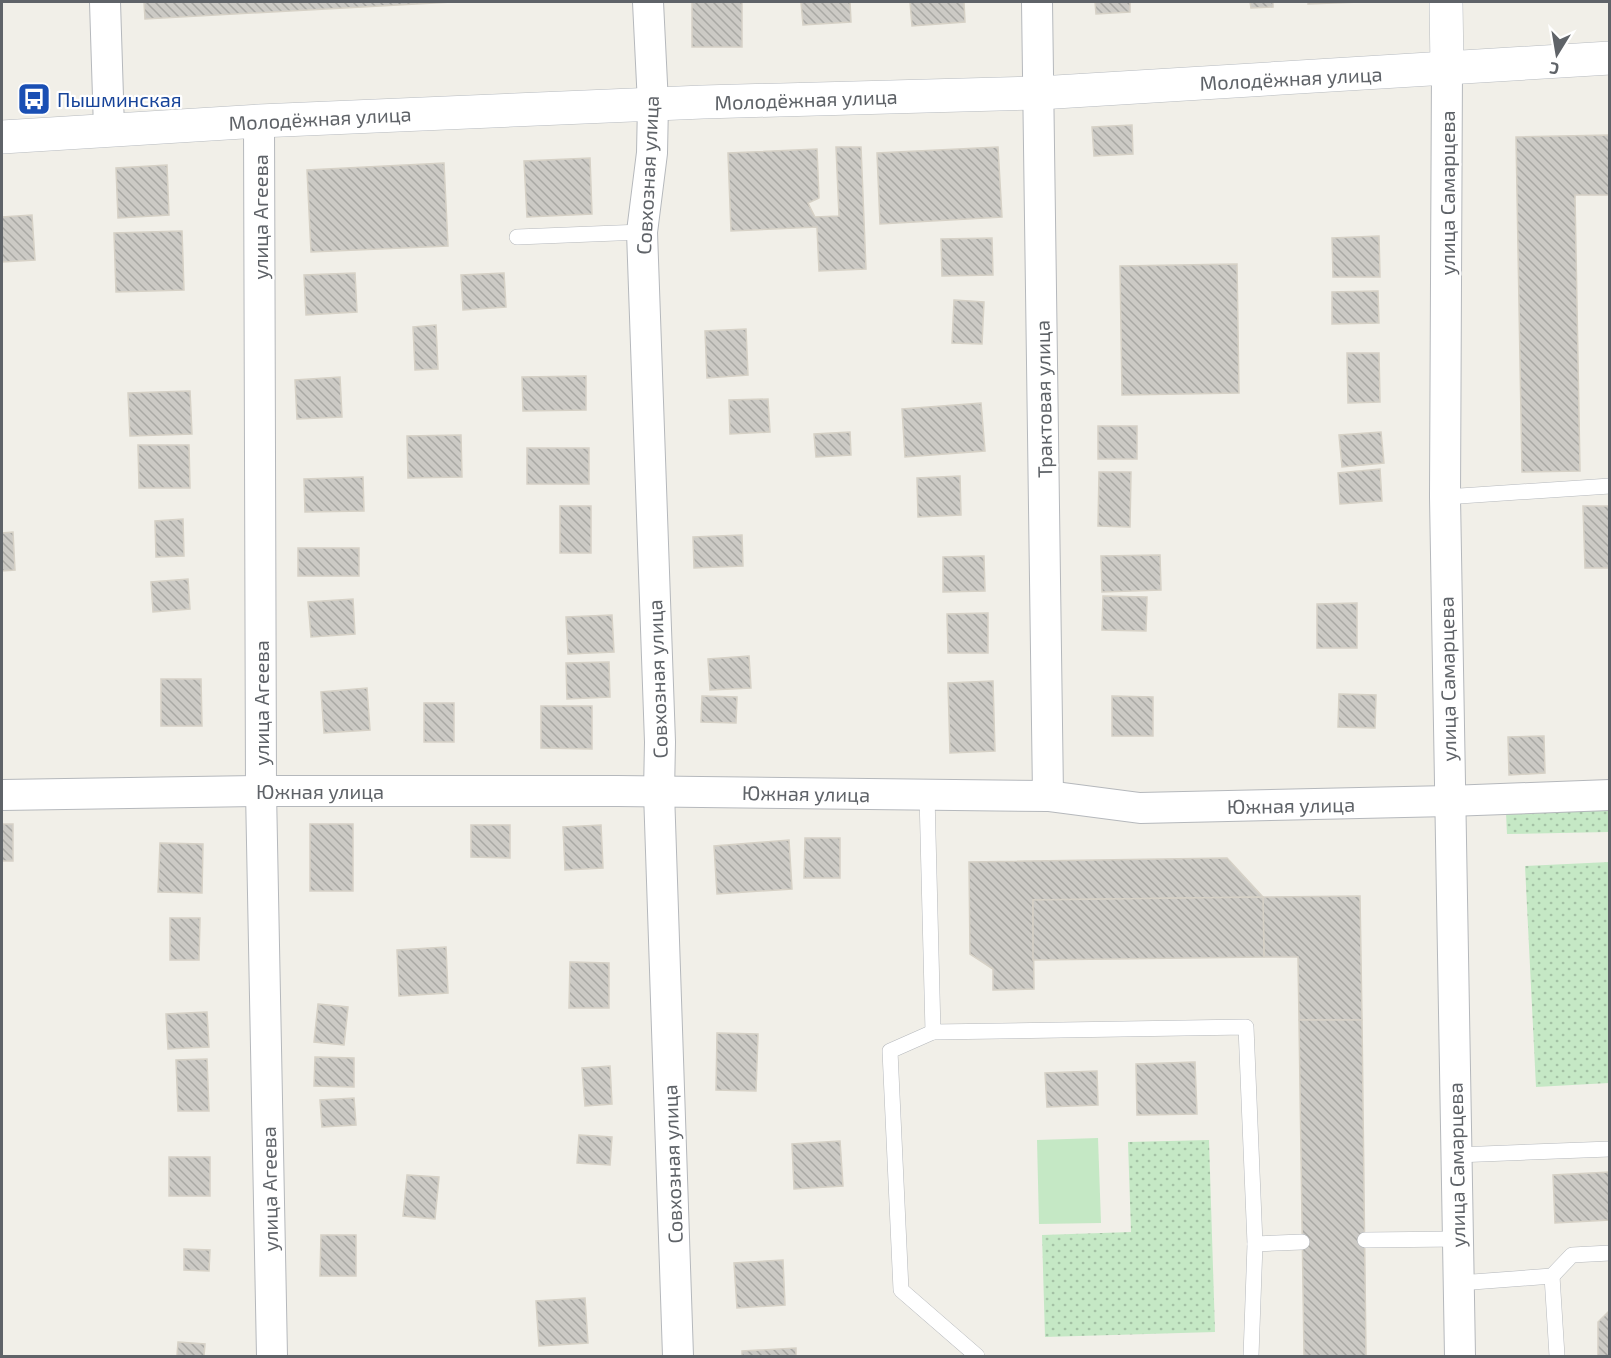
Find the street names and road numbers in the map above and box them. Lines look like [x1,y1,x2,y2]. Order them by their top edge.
street label: Молодёжная улица [1199,61,1383,96]
street label: Молодёжная улица [714,84,898,115]
street label: Совхозная улица [631,95,664,255]
street label: Молодёжная улица [228,101,412,136]
street label: улица Самарцева [1435,110,1460,276]
street label: улица Агеева [248,154,273,280]
street label: Трактовая улица [1030,320,1057,478]
street label: улица Самарцева [1434,596,1461,762]
street label: Совхозная улица [642,599,673,759]
street label: улица Агеева [249,640,274,766]
street label: Южная улица [256,779,384,804]
street label: Южная улица [742,780,870,807]
street label: Южная улица [1227,792,1355,819]
street label: улица Самарцева [1443,1082,1470,1248]
street label: Совхозная улица [657,1084,688,1244]
street label: улица Агеева [256,1126,283,1252]

